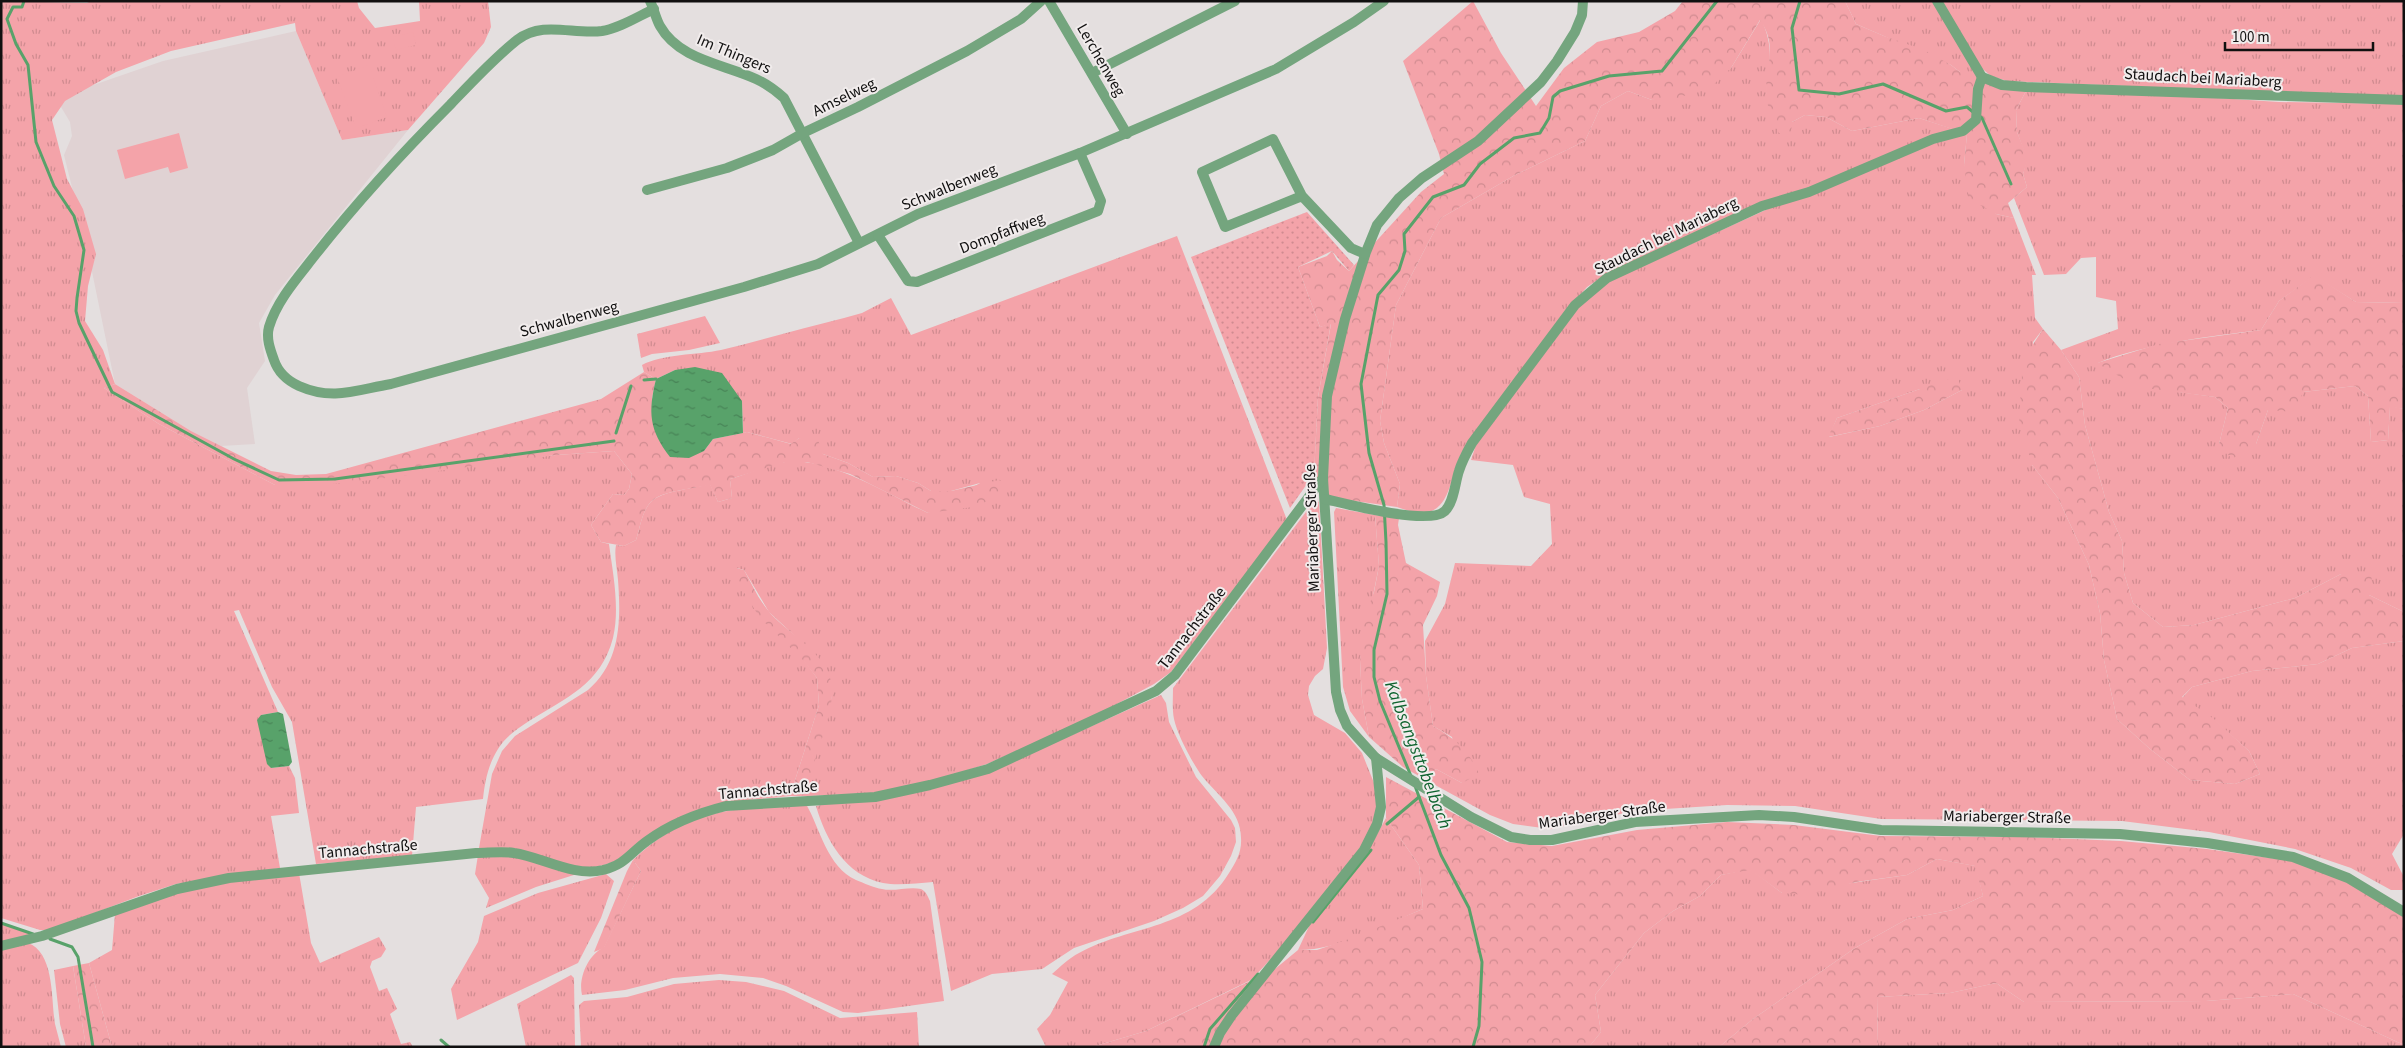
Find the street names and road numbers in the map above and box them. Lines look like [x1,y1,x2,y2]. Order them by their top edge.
street label: Lerchenweg [1071,19,1131,101]
street label: Im Thingers [694,29,775,80]
street label: Staudach bei Mariaberg [2124,63,2282,93]
street label: Amselweg [809,72,879,122]
street label: Schwalbenweg [898,158,1000,216]
street label: Staudach bei Mariaberg [1590,192,1742,280]
street label: Dompfaffweg [956,207,1048,259]
street label: Schwalbenweg [517,295,621,343]
street label: Mariaberger Straße [1299,464,1325,592]
street label: Tannachstraße [1153,582,1231,674]
street label: Tannachstraße [718,775,818,805]
street label: Mariaberger Straße [1537,795,1667,835]
street label: Mariaberger Straße [1943,805,2071,829]
street label: Tannachstraße [318,834,418,864]

